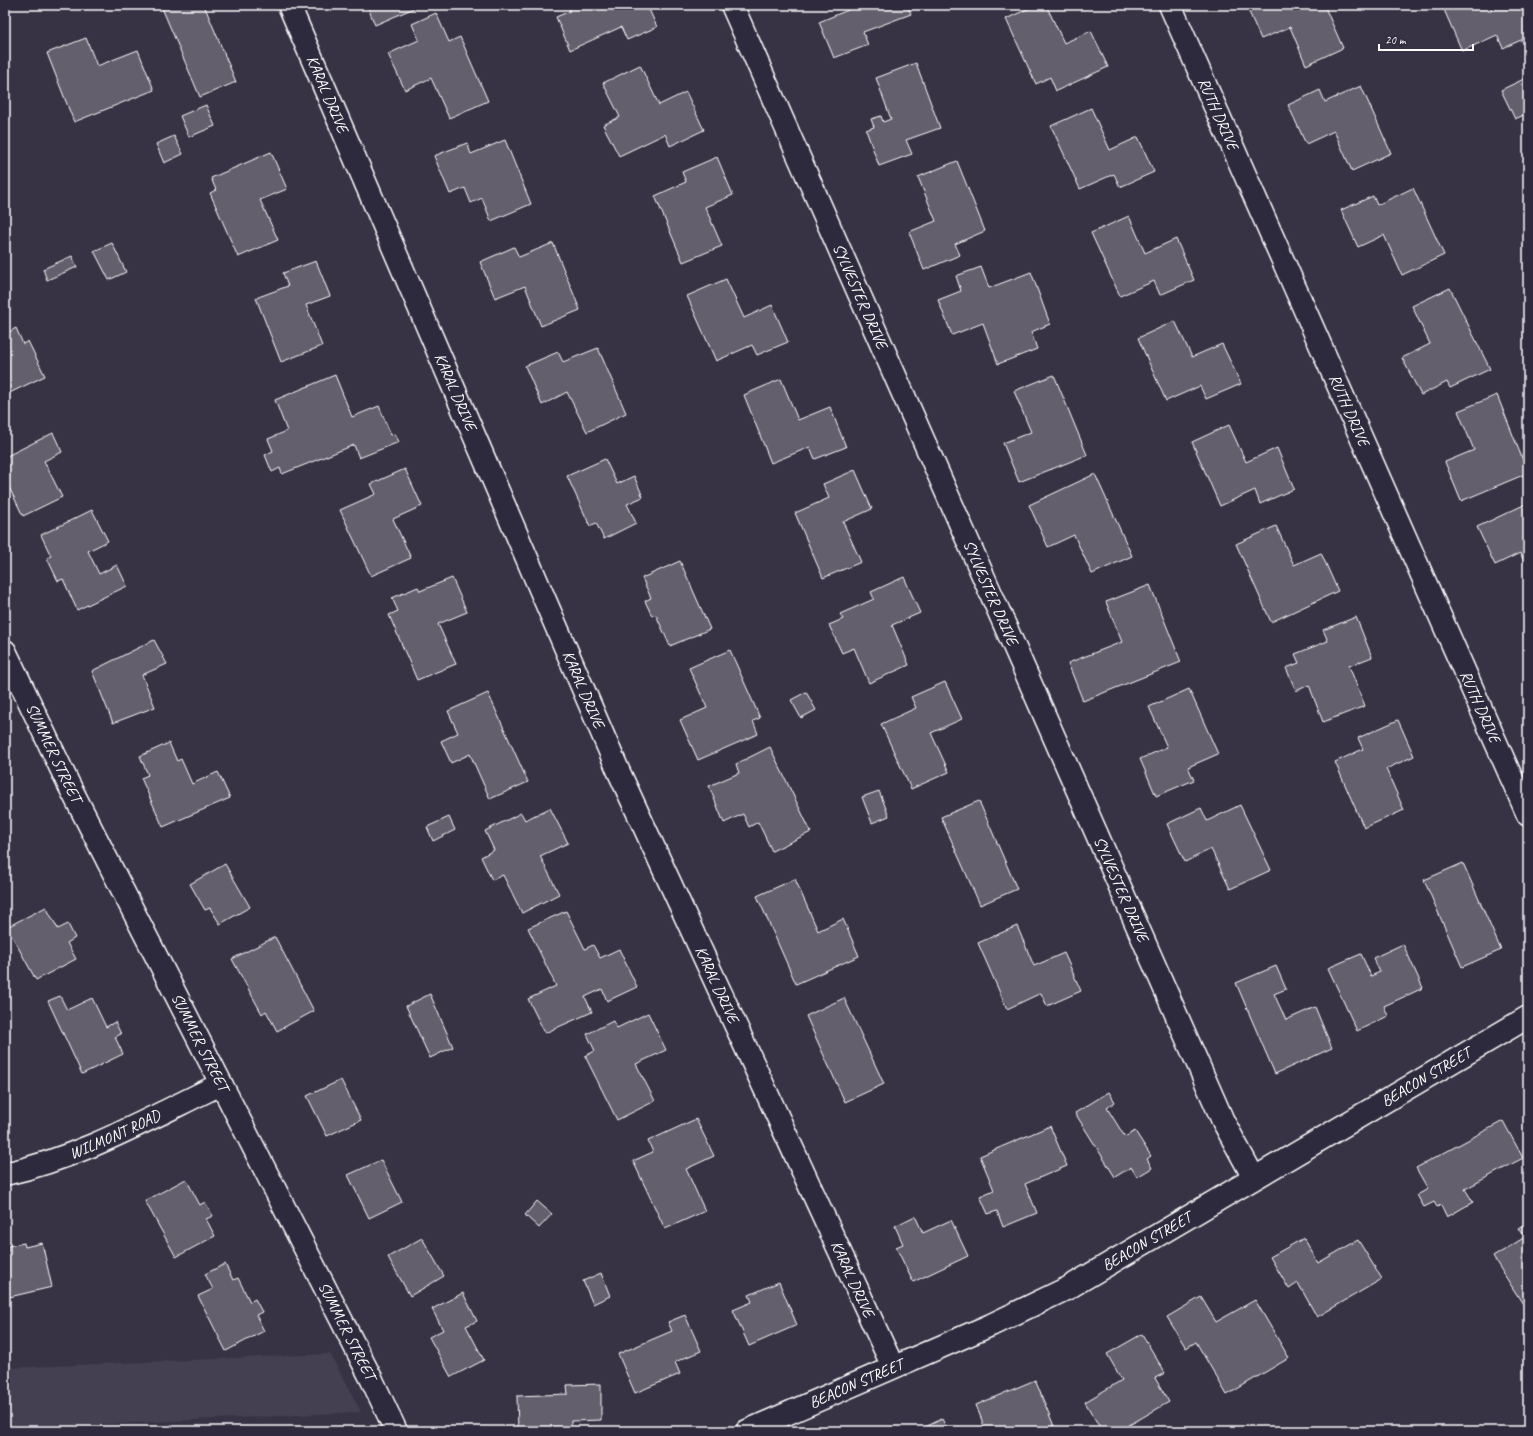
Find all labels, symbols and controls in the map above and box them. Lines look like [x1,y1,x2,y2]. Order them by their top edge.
scale bar [1379,26,1473,52]
text: 20 m [1385,32,1407,48]
street label: KARAL DRIVE [302,52,354,138]
street label: RUTH DRIVE [1193,75,1244,155]
street label: SYLVESTER DRIVE [828,240,893,354]
street label: KARAL DRIVE [430,350,482,436]
street label: RUTH DRIVE [1324,371,1375,451]
street label: SYLVESTER DRIVE [959,537,1023,651]
street label: KARAL DRIVE [558,648,610,733]
street label: RUTH DRIVE [1455,667,1506,748]
street label: SUMMER STREET [22,700,88,809]
street label: SYLVESTER DRIVE [1089,834,1154,947]
street label: KARAL DRIVE [691,943,744,1028]
street label: SUMMER STREET [167,990,235,1098]
street label: BEACON STREET [1378,1041,1478,1111]
street label: WILMONT ROAD [67,1105,165,1164]
street label: BEACON STREET [1099,1206,1198,1276]
street label: KARAL DRIVE [826,1237,880,1323]
street label: SUMMER STREET [314,1279,382,1386]
street label: BEACON STREET [806,1353,910,1413]

